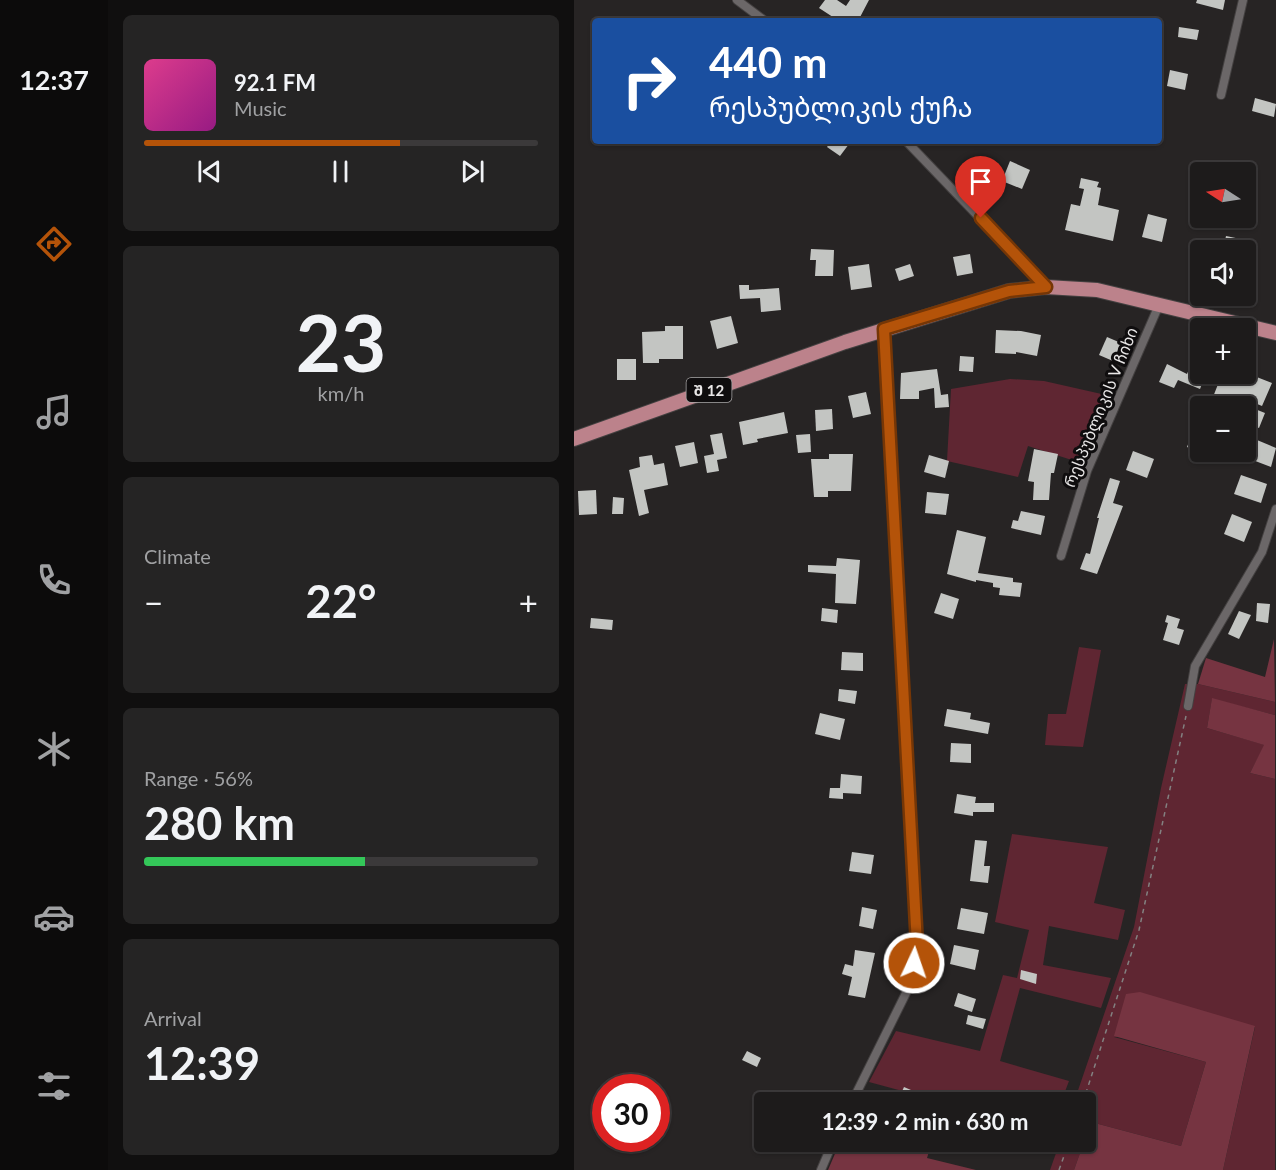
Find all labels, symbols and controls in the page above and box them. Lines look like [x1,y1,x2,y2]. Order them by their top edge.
text: 440 m [709,37,827,87]
icon: right [610,42,688,120]
text: 12:37 [19,63,89,96]
text: 92.1 FM [234,69,316,96]
text: რესპუბლიკის ქუჩა [709,90,973,123]
text: Music [234,96,287,120]
icon: previous [193,155,226,188]
icon: pause [324,155,357,188]
icon: next [456,155,489,188]
pin [955,156,1006,218]
north arrow [1190,162,1256,228]
map controls [1190,162,1256,462]
icon: arrive [964,165,997,198]
icon: directions [33,223,75,265]
button: sound [1190,240,1256,306]
text: 23 [296,295,386,389]
button: + [1190,318,1256,384]
street label: რესპუბლიკის V ჩიხი [1059,324,1143,490]
road number: შ 12 [686,378,732,402]
text: km/h [318,381,364,405]
icon: music [33,391,75,433]
button: − [1190,396,1256,462]
text: Climate [144,544,211,568]
icon: phone [33,559,75,601]
text: 22° [306,574,376,628]
text: − [144,582,163,622]
text: + [519,582,538,622]
icon: climate [33,728,75,770]
text: Range · 56% [144,766,253,790]
text: 280 km [144,796,295,850]
icon: car [33,896,75,938]
position arrow [882,931,946,995]
text: Arrival [144,1006,202,1030]
text: 12:39 [144,1036,260,1090]
icon: filters [33,1065,75,1107]
speed limit sign: 30 [592,1074,670,1152]
text: 12:39 · 2 min · 630 m [822,1108,1028,1135]

